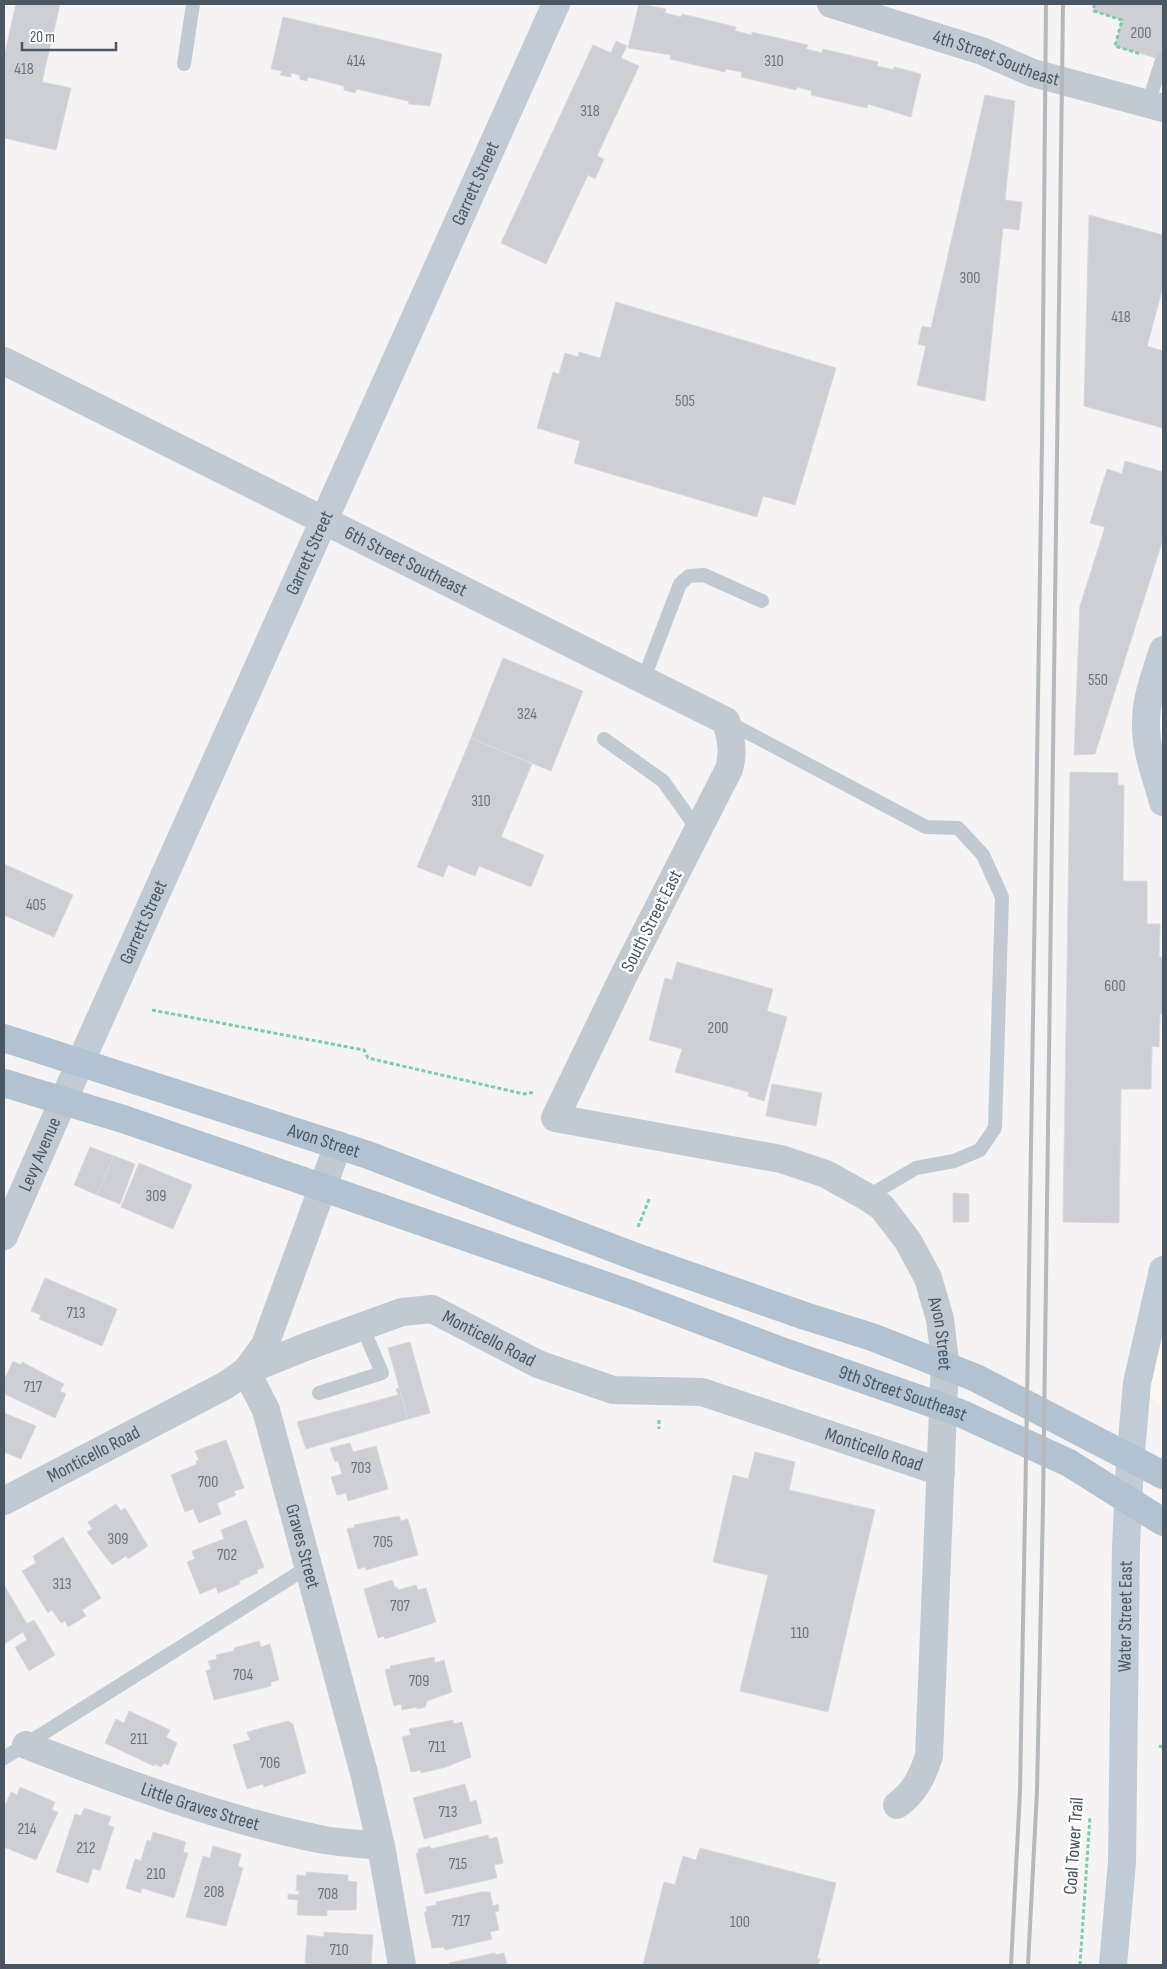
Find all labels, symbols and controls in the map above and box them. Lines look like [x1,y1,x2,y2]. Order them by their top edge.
scale bar [22,20,116,52]
house number: 200 [1131,24,1151,43]
street label: 4th Street Southeast [930,25,1062,91]
text: 20 m [30,28,55,47]
house number: 414 [346,52,366,71]
house number: 310 [764,52,784,71]
house number: 418 [14,60,34,79]
house number: 318 [580,102,600,121]
street label: Garrett Street [447,138,504,229]
house number: 300 [960,269,980,288]
house number: 418 [1111,308,1131,327]
house number: 505 [675,392,695,411]
street label: Garrett Street [280,507,338,598]
street label: 6th Street Southeast [341,521,471,602]
house number: 550 [1088,671,1108,690]
house number: 324 [517,705,537,724]
house number: 310 [471,792,491,811]
street label: South Street East [616,866,688,976]
street label: Garrett Street [114,876,172,968]
house number: 405 [26,896,46,915]
house number: 600 [1104,977,1126,996]
house number: 200 [708,1019,728,1038]
street label: Levy Avenue [13,1114,66,1195]
street label: Avon Street [284,1118,363,1163]
house number: 309 [146,1187,166,1206]
street label: Avon Street [922,1293,957,1371]
house number: 713 [67,1304,85,1323]
street label: Monticello Road [439,1305,539,1372]
street label: 9th Street Southeast [836,1360,971,1426]
house number: 717 [24,1378,43,1397]
street label: Monticello Road [43,1420,144,1488]
street label: Monticello Road [822,1423,926,1477]
house number: 703 [351,1459,371,1478]
house number: 700 [198,1473,218,1492]
street label: Graves Street [280,1501,325,1591]
house number: 309 [108,1530,128,1549]
house number: 705 [373,1533,393,1552]
house number: 702 [217,1546,237,1565]
street label: Water Street East [1113,1560,1137,1672]
house number: 313 [52,1575,72,1594]
house number: 707 [390,1597,411,1616]
house number: 110 [791,1624,809,1643]
house number: 704 [233,1666,253,1685]
house number: 709 [409,1672,429,1691]
house number: 211 [130,1730,148,1749]
house number: 711 [428,1738,446,1757]
house number: 706 [260,1754,280,1773]
street label: Little Graves Street [138,1777,262,1836]
street label: Coal Tower Trail [1059,1797,1089,1895]
house number: 713 [439,1803,457,1822]
house number: 214 [18,1820,37,1839]
house number: 212 [76,1839,96,1858]
house number: 715 [449,1855,467,1874]
house number: 210 [146,1865,166,1884]
house number: 208 [204,1883,224,1902]
house number: 708 [318,1885,338,1904]
house number: 717 [452,1912,471,1931]
house number: 100 [730,1913,750,1932]
house number: 710 [329,1941,349,1960]

